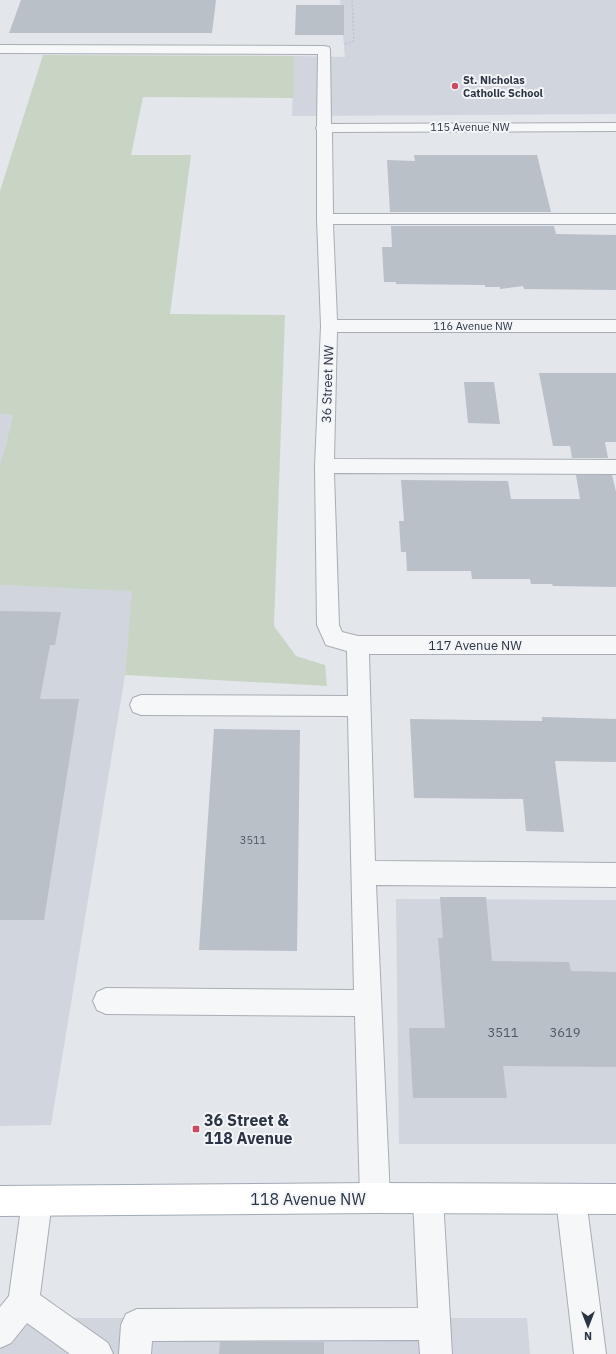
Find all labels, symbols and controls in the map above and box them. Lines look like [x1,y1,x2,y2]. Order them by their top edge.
place label: St. Nicholas Catholic School [463,73,544,100]
marker: St. Nicholas Catholic School [450,81,460,91]
street label: 115 Avenue NW [430,120,510,134]
street label: 116 Avenue NW [433,319,513,333]
street label: 36 Street NW [318,344,337,423]
street label: 117 Avenue NW [428,637,522,654]
house number: 3511 [240,833,267,847]
house number: 3511 [487,1024,519,1041]
house number: 3619 [549,1024,581,1041]
place label: 36 Street & 118 Avenue [204,1110,293,1148]
marker: 36 Street & 118 Avenue [191,1124,201,1134]
street label: 118 Avenue NW [250,1189,366,1209]
north arrow [568,1306,608,1346]
text: N [584,1329,592,1343]

